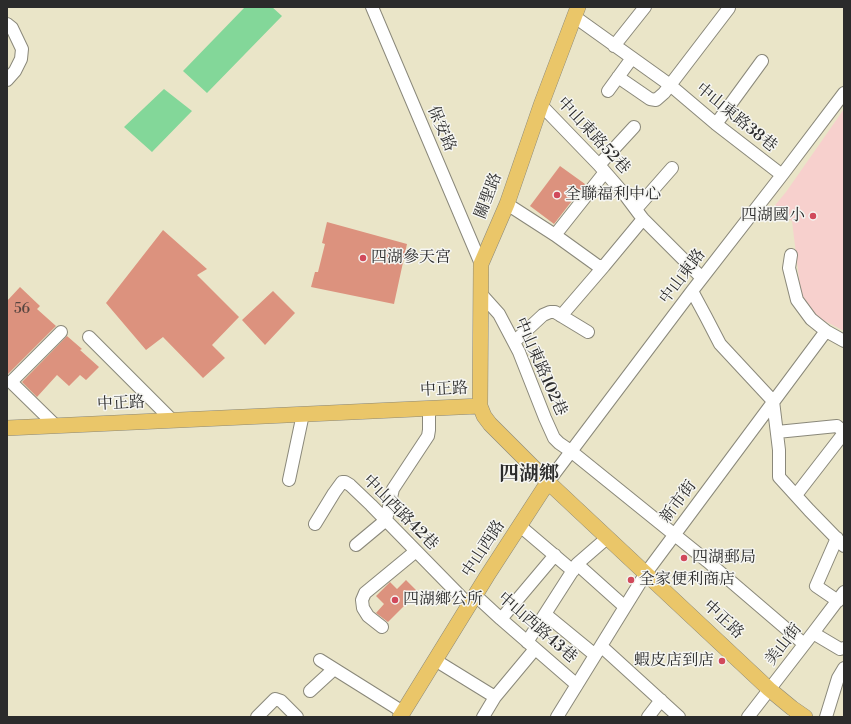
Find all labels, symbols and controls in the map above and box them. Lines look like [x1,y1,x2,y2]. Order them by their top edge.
street label: 中山東路38巷 [692,80,780,156]
street label: 中山東路52巷 [553,94,633,178]
street label: 保安路 [423,103,459,155]
street label: 關聖路 [471,170,507,222]
place label: 全聯福利中心 [565,185,661,205]
marker: 全聯福利中心 [552,190,562,200]
place label: 四湖國小 [741,206,805,226]
marker: 四湖國小 [808,211,818,221]
street label: 中山東路 [656,246,710,308]
place label: 四湖參天宮 [371,248,451,268]
marker: 四湖參天宮 [358,253,368,263]
house number: 56 [14,302,30,318]
street label: 中山東路102巷 [510,315,570,419]
street label: 中正路 [420,379,468,401]
street label: 中正路 [97,393,145,415]
district label: 四湖鄉 [499,463,559,487]
street label: 中山西路42巷 [358,471,442,555]
street label: 新市街 [657,477,701,527]
street label: 中山西路 [459,517,509,581]
place label: 四湖郵局 [692,548,756,568]
marker: 四湖郵局 [679,553,689,563]
place label: 全家便利商店 [639,570,735,590]
marker: 全家便利商店 [626,575,636,585]
street label: 中山西路43巷 [494,588,580,668]
place label: 四湖鄉公所 [403,590,483,610]
marker: 四湖鄉公所 [390,595,400,605]
street label: 中正路 [699,597,747,643]
street label: 美山街 [762,620,806,670]
place label: 蝦皮店到店 [634,651,714,671]
marker: 蝦皮店到店 [717,656,727,666]

